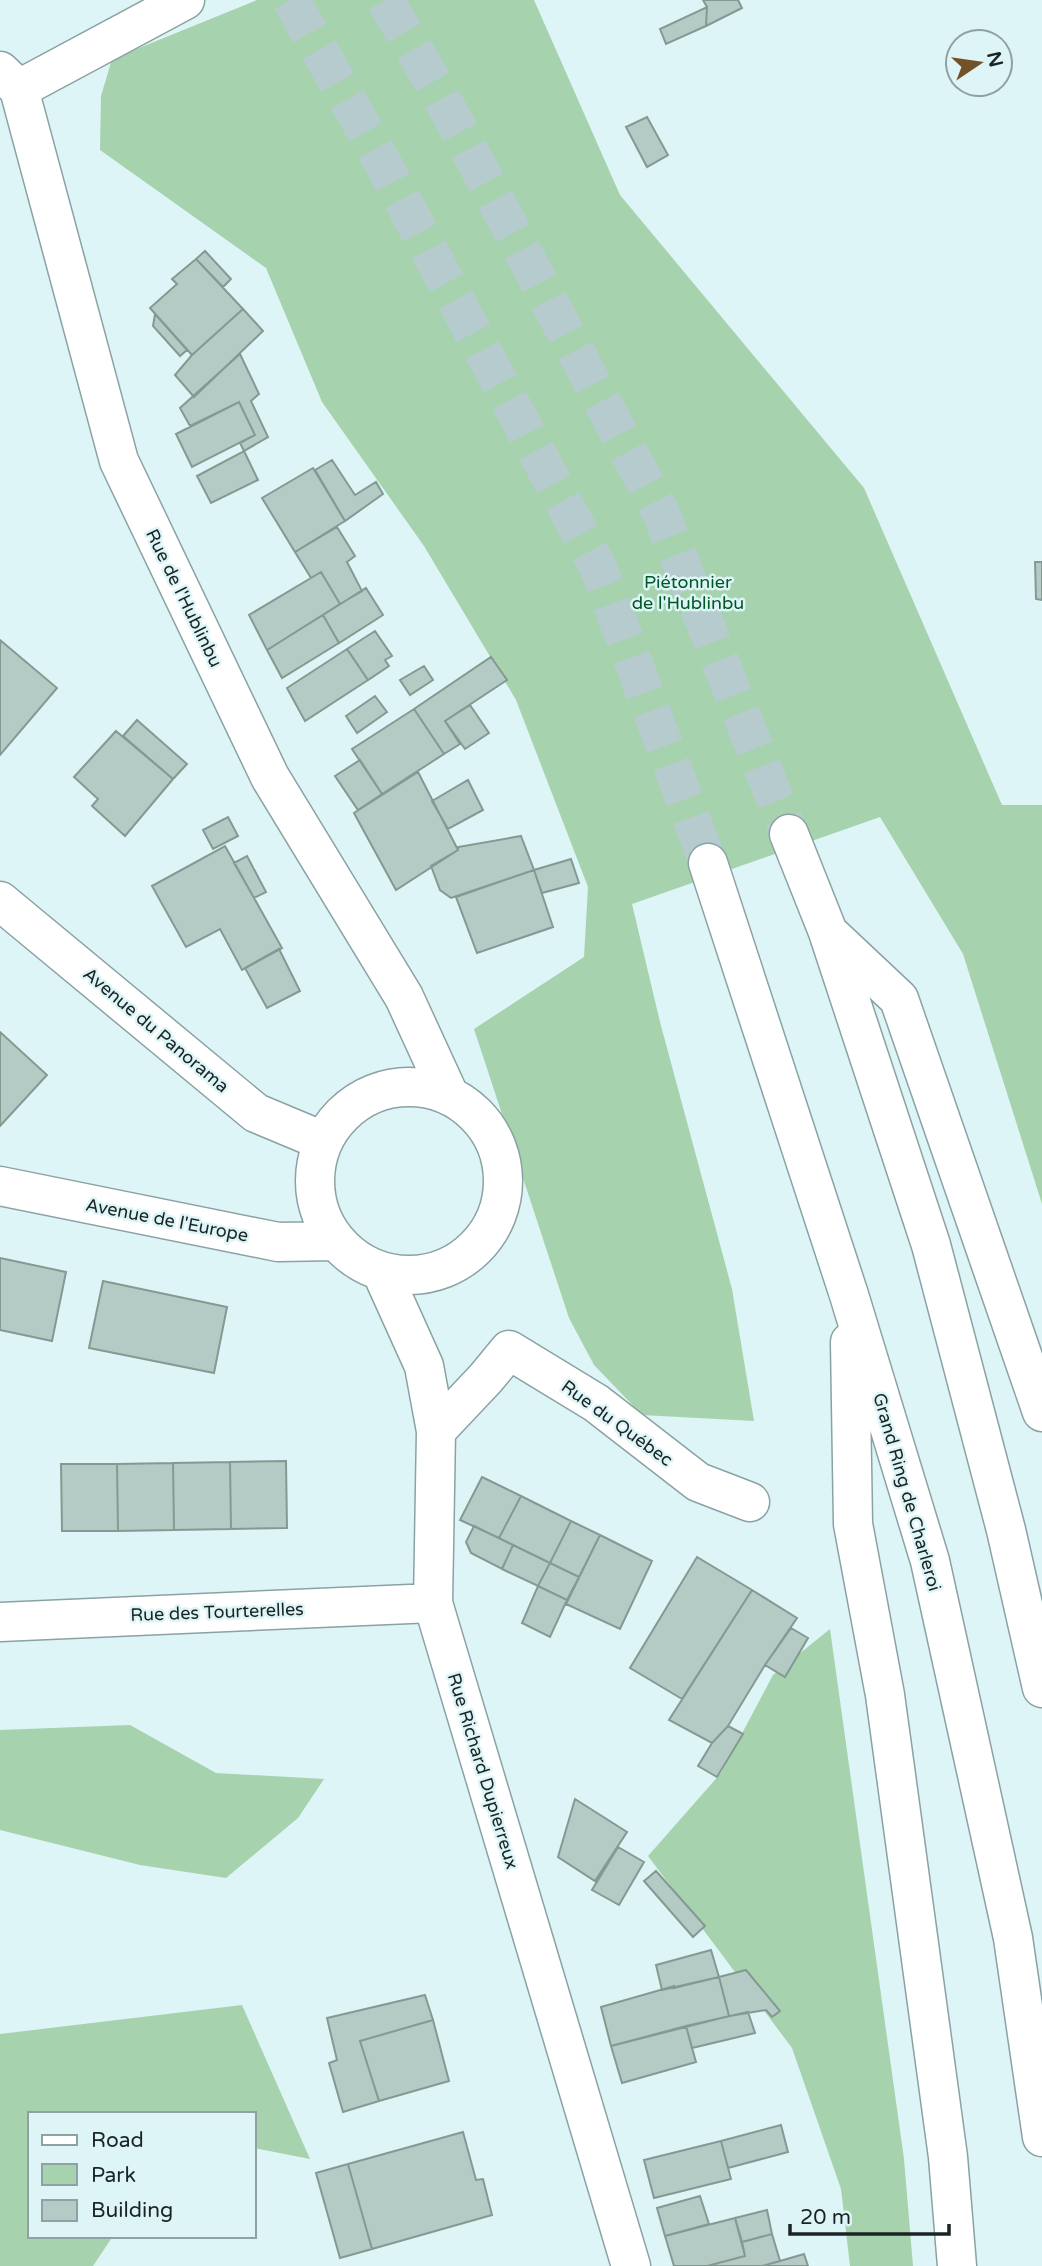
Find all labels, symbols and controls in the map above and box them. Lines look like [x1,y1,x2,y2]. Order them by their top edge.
north arrow [944,28,1014,98]
text: N [982,49,1007,69]
street label: Rue de l'Hublinbu [141,525,227,671]
park label: Piétonnier de l'Hublinbu [632,571,744,614]
street label: Avenue du Panorama [79,963,233,1097]
street label: Avenue de l'Europe [84,1193,250,1247]
street label: Rue du Québec [557,1375,677,1471]
street label: Grand Ring de Charleroi [868,1390,946,1594]
street label: Rue des Tourterelles [130,1598,304,1626]
street label: Rue Richard Dupierreux [443,1670,523,1872]
legend [28,2112,256,2238]
text: Road [91,2128,144,2153]
text: Park [91,2163,136,2188]
scale bar [790,2192,949,2236]
text: Building [91,2198,173,2223]
text: 20 m [800,2205,851,2230]

